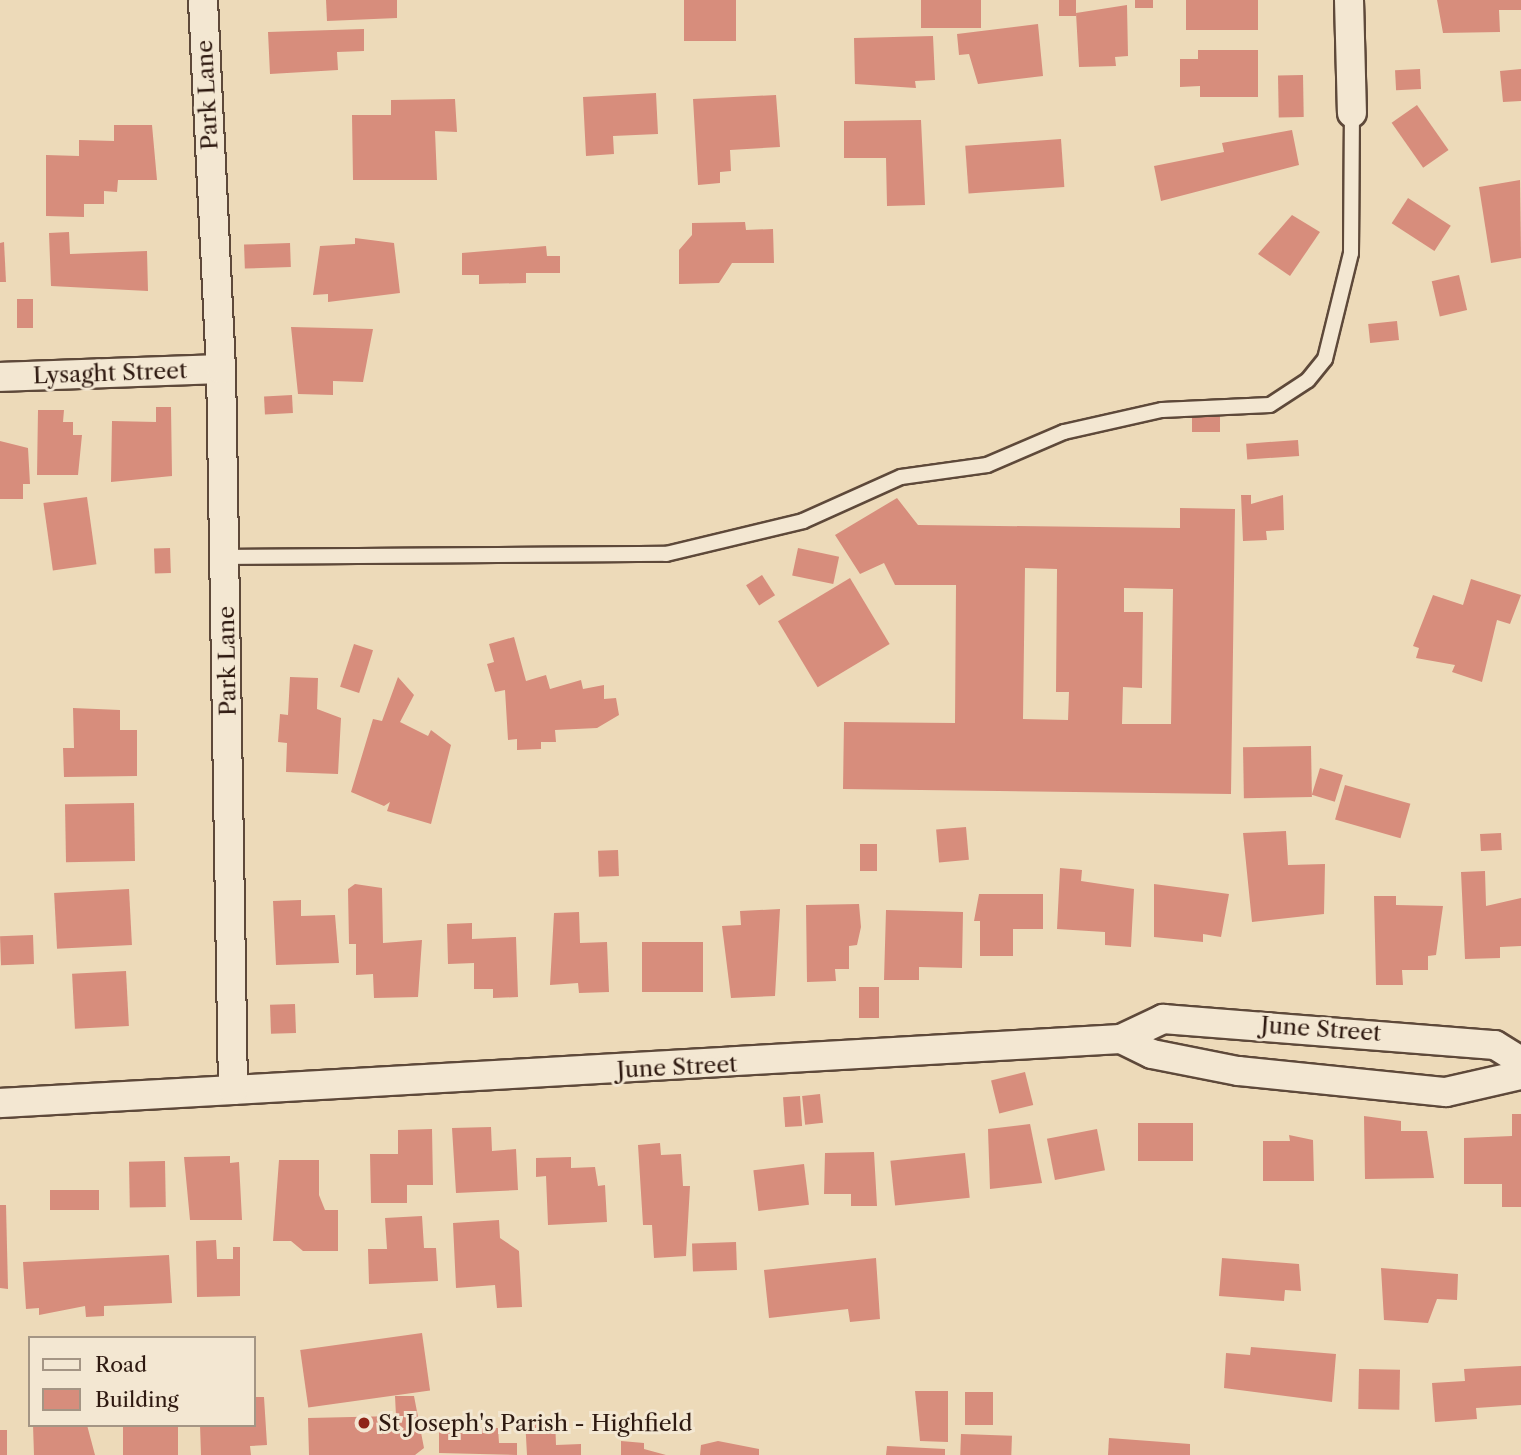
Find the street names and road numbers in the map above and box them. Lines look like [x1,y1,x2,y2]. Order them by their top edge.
street label: Park Lane [190,39,224,151]
street label: Lysaght Street [32,357,188,389]
street label: Park Lane [212,605,242,717]
street label: June Street [1260,1011,1382,1047]
street label: June Street [616,1050,738,1084]

